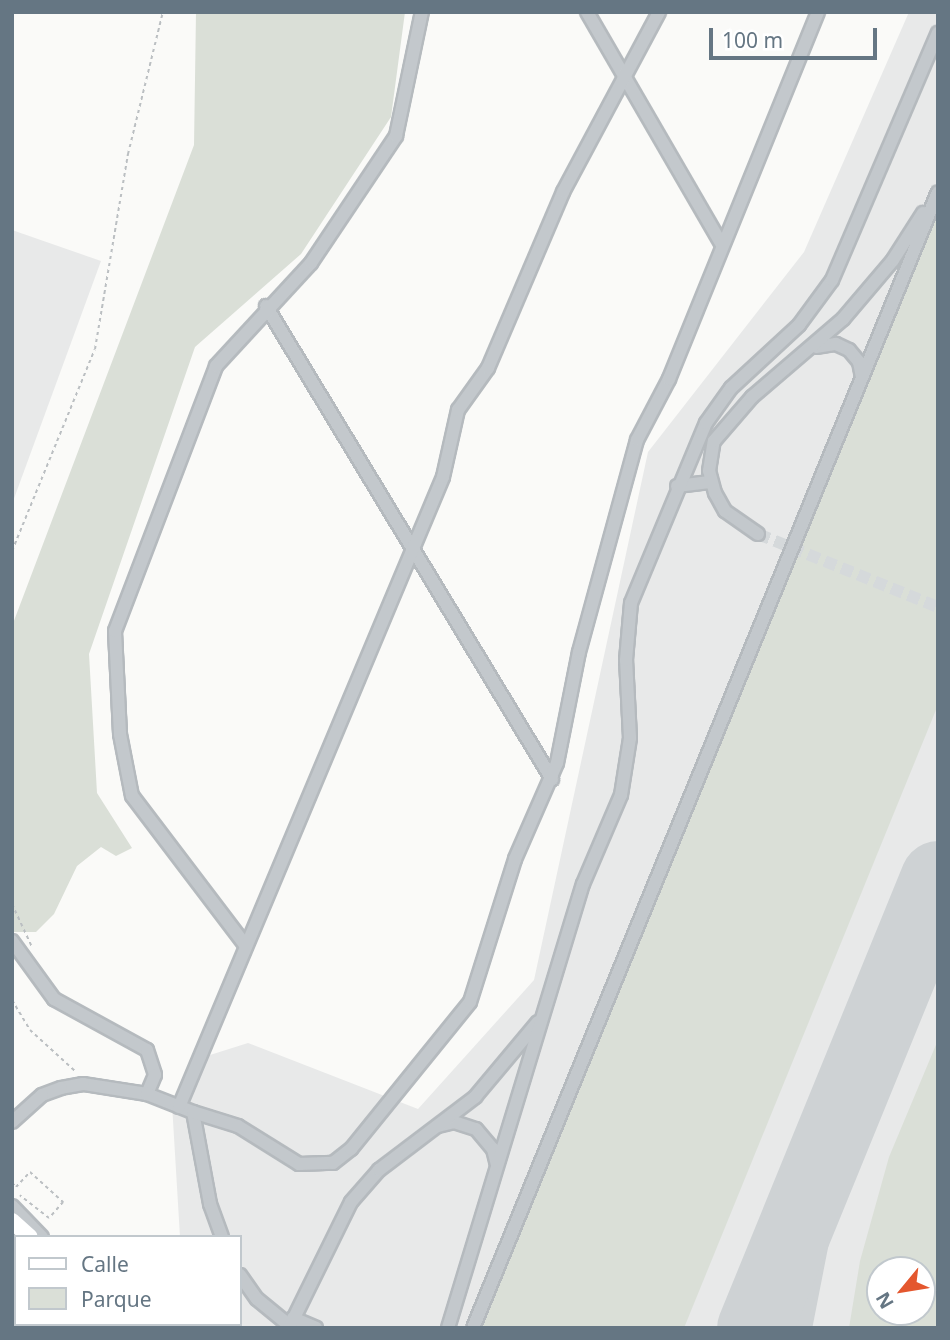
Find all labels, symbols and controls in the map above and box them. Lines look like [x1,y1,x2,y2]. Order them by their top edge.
scale bar [712,14,880,58]
text: 100 m [722,26,783,54]
legend [14,1235,242,1326]
text: Calle [81,1250,129,1278]
north arrow [866,1256,936,1326]
text: Parque [81,1285,151,1313]
text: N [869,1287,900,1314]

